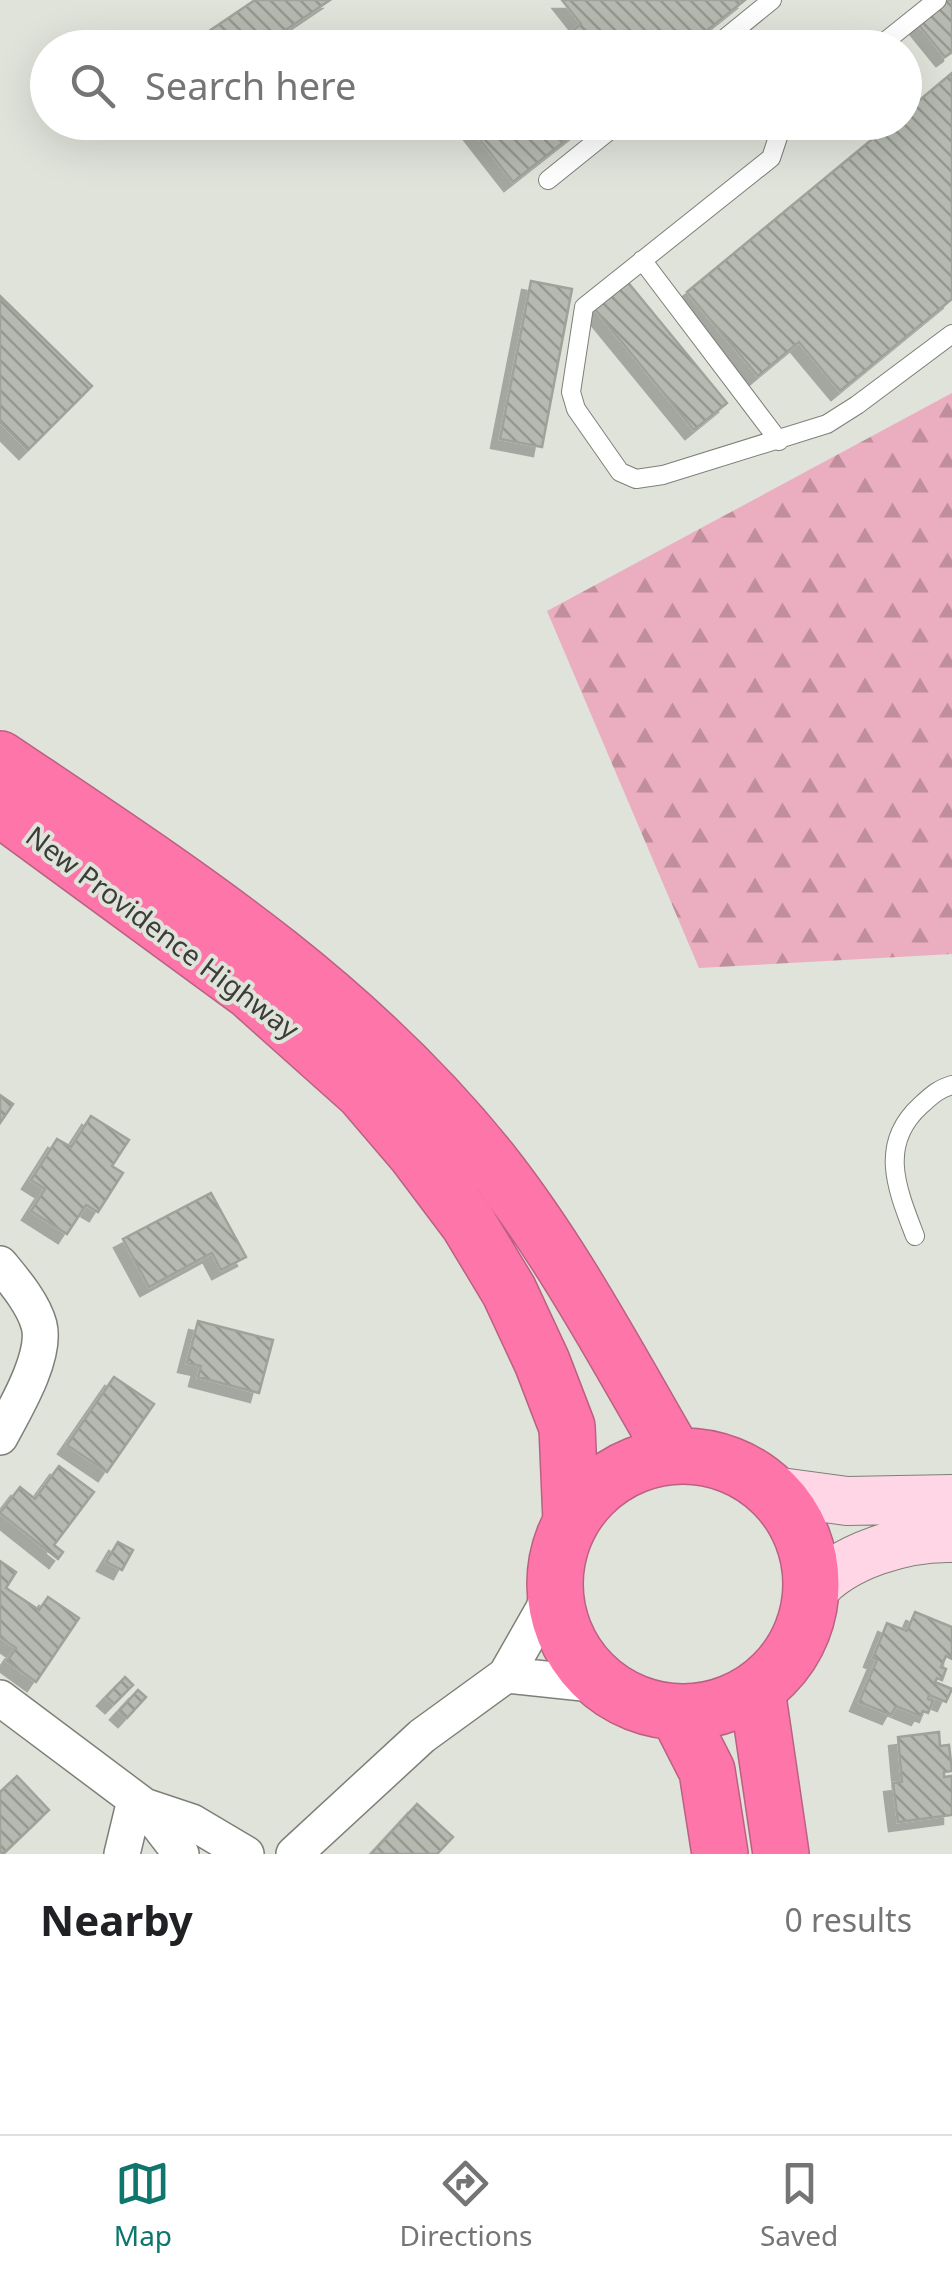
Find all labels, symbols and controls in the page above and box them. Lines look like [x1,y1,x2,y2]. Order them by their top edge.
search box [30,30,922,140]
icon: search [65,58,120,113]
text: Search here [145,59,356,111]
street label: New Providence Highway [19,817,308,1048]
text: Nearby [40,1891,193,1948]
text: 0 results [785,1898,912,1941]
tab: Map [114,2156,172,2254]
tab: Directions [400,2156,532,2254]
tab: Saved [760,2156,838,2254]

